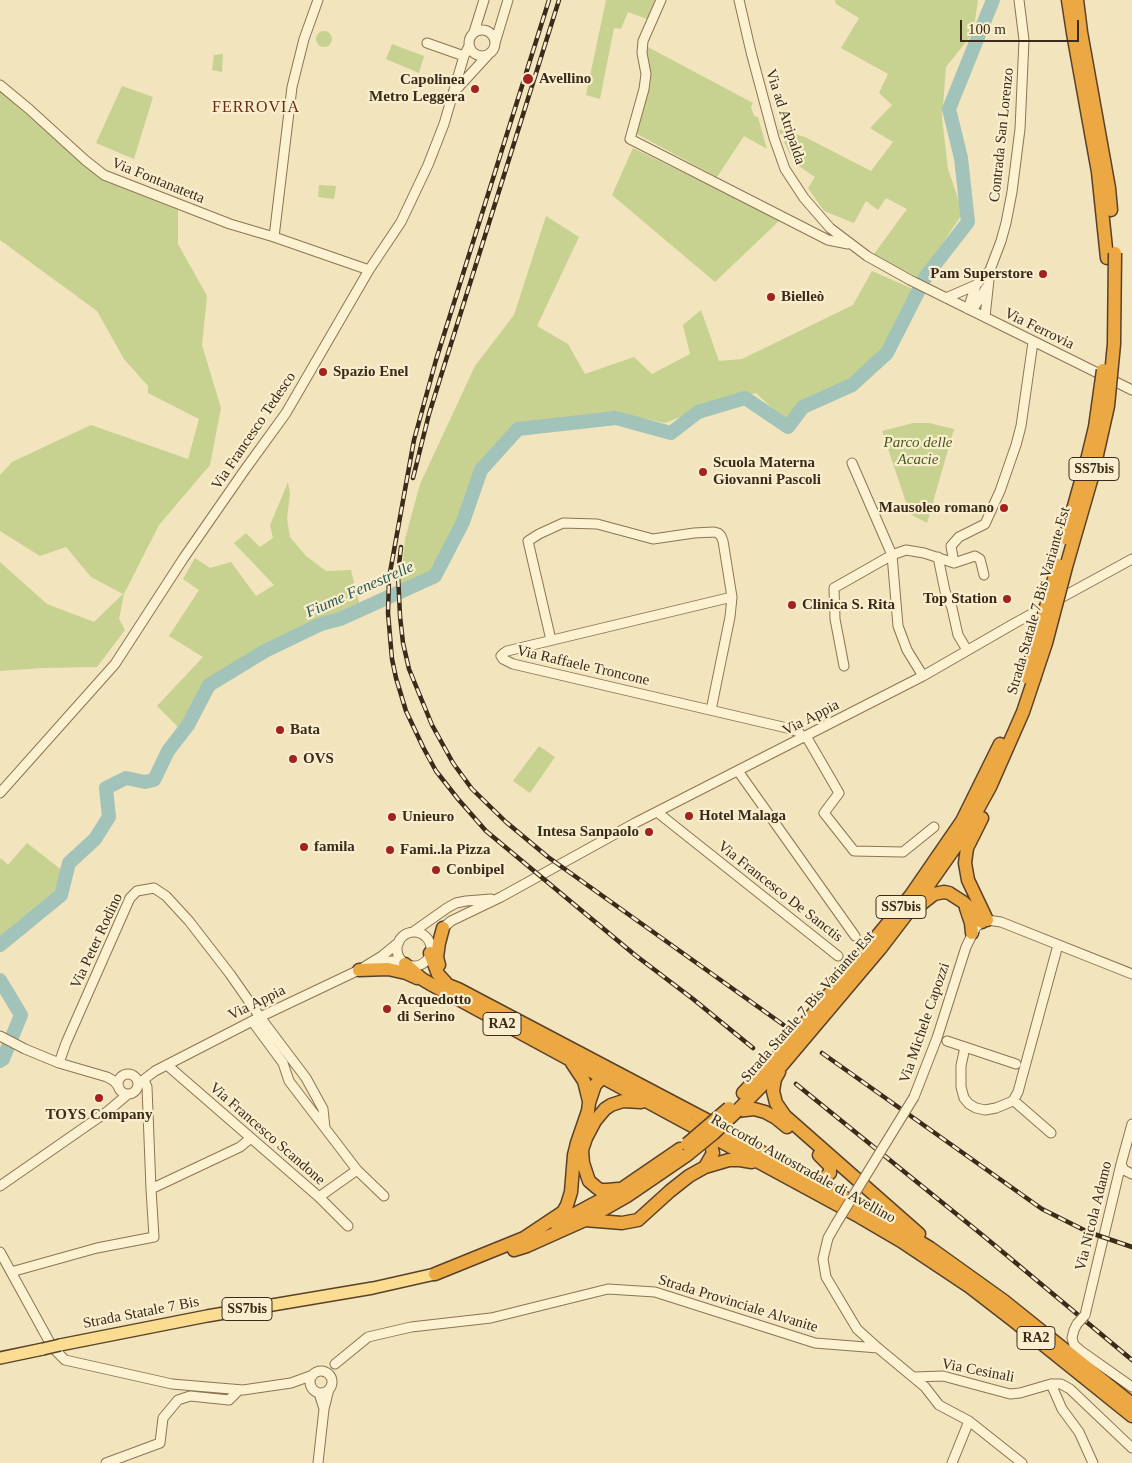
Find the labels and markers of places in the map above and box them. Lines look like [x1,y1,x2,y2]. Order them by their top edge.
place label: Avellino [539,70,591,88]
place label: Capolinea Metro Leggera [369,71,465,106]
marker: Avellino [521,72,535,86]
marker: Capolinea Metro Leggera [469,83,481,95]
place label: Pam Superstore [930,265,1033,283]
marker: Pam Superstore [1037,268,1049,280]
place label: Bielleò [781,288,824,306]
marker: Bielleò [765,291,777,303]
place label: Spazio Enel [333,363,408,381]
marker: Spazio Enel [317,366,329,378]
place label: Scuola Materna Giovanni Pascoli [713,454,821,489]
marker: Scuola Materna Giovanni Pascoli [697,466,709,478]
place label: Mausoleo romano [879,499,994,517]
marker: Mausoleo romano [998,502,1010,514]
place label: Top Station [923,590,997,608]
marker: Top Station [1001,593,1013,605]
place label: Clinica S. Rita [802,596,895,614]
marker: Clinica S. Rita [786,599,798,611]
place label: Bata [290,721,320,739]
marker: Bata [274,724,286,736]
place label: OVS [303,750,334,768]
marker: OVS [287,753,299,765]
place label: Hotel Malaga [699,807,786,825]
place label: Unieuro [402,808,454,826]
marker: Hotel Malaga [683,810,695,822]
marker: Unieuro [386,811,398,823]
place label: Intesa Sanpaolo [537,823,639,841]
marker: Intesa Sanpaolo [643,826,655,838]
place label: famila [314,838,355,856]
marker: famila [298,841,310,853]
place label: Fami..la Pizza [400,841,490,859]
marker: Fami..la Pizza [384,844,396,856]
place label: Conbipel [446,861,504,879]
marker: Conbipel [430,864,442,876]
place label: Acquedotto di Serino [397,991,471,1026]
marker: Acquedotto di Serino [381,1003,393,1015]
marker: TOYS Company [93,1092,105,1104]
place label: TOYS Company [46,1106,152,1124]

